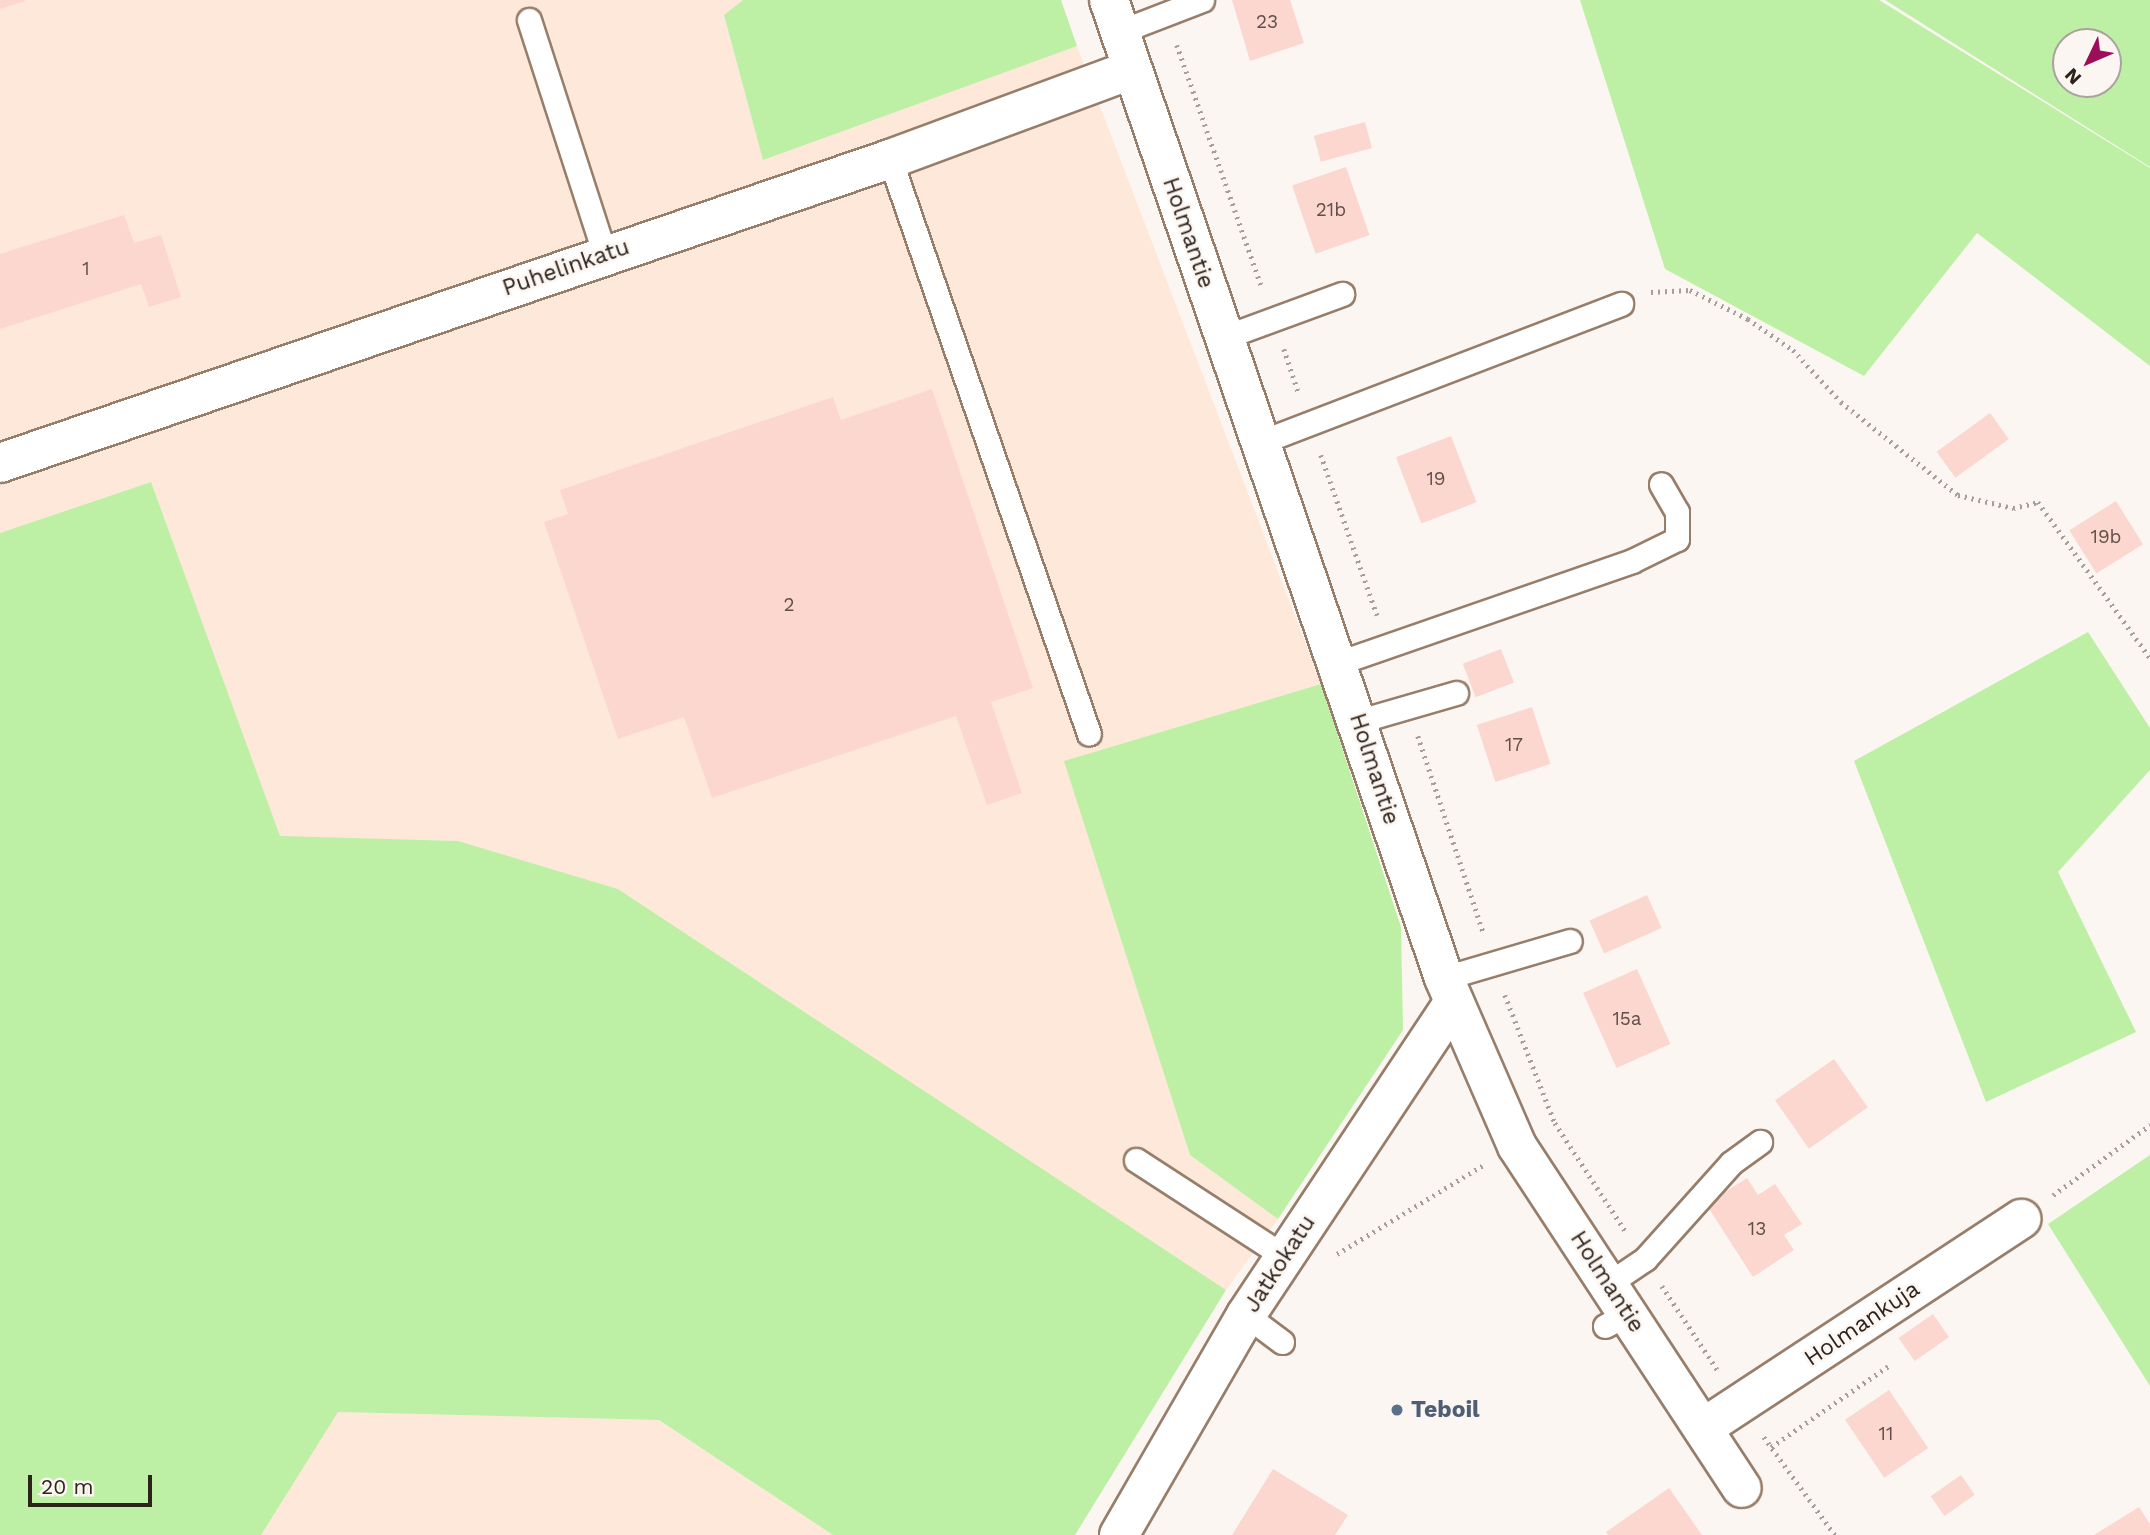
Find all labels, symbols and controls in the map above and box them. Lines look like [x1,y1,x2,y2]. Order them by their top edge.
house number: 23 [1256,11,1278,33]
north arrow [2052,28,2122,98]
text: N [2060,63,2086,90]
street label: Holmantie [1156,174,1220,292]
house number: 21b [1316,199,1346,221]
street label: Puhelinkatu [499,233,633,303]
house number: 1 [82,258,90,280]
house number: 19 [1426,468,1446,490]
house number: 19b [2090,526,2122,548]
house number: 2 [783,594,795,616]
street label: Holmantie [1343,710,1405,828]
house number: 17 [1505,734,1523,756]
house number: 15a [1612,1008,1642,1030]
street label: Jatkokatu [1238,1210,1322,1318]
house number: 13 [1748,1218,1766,1240]
street label: Holmantie [1564,1226,1650,1338]
street label: Holmankuja [1799,1275,1925,1373]
place label: Teboil [1411,1396,1480,1424]
marker: Teboil [1389,1402,1405,1418]
house number: 11 [1879,1423,1893,1445]
scale bar [32,1462,156,1506]
text: 20 m [41,1474,93,1499]

